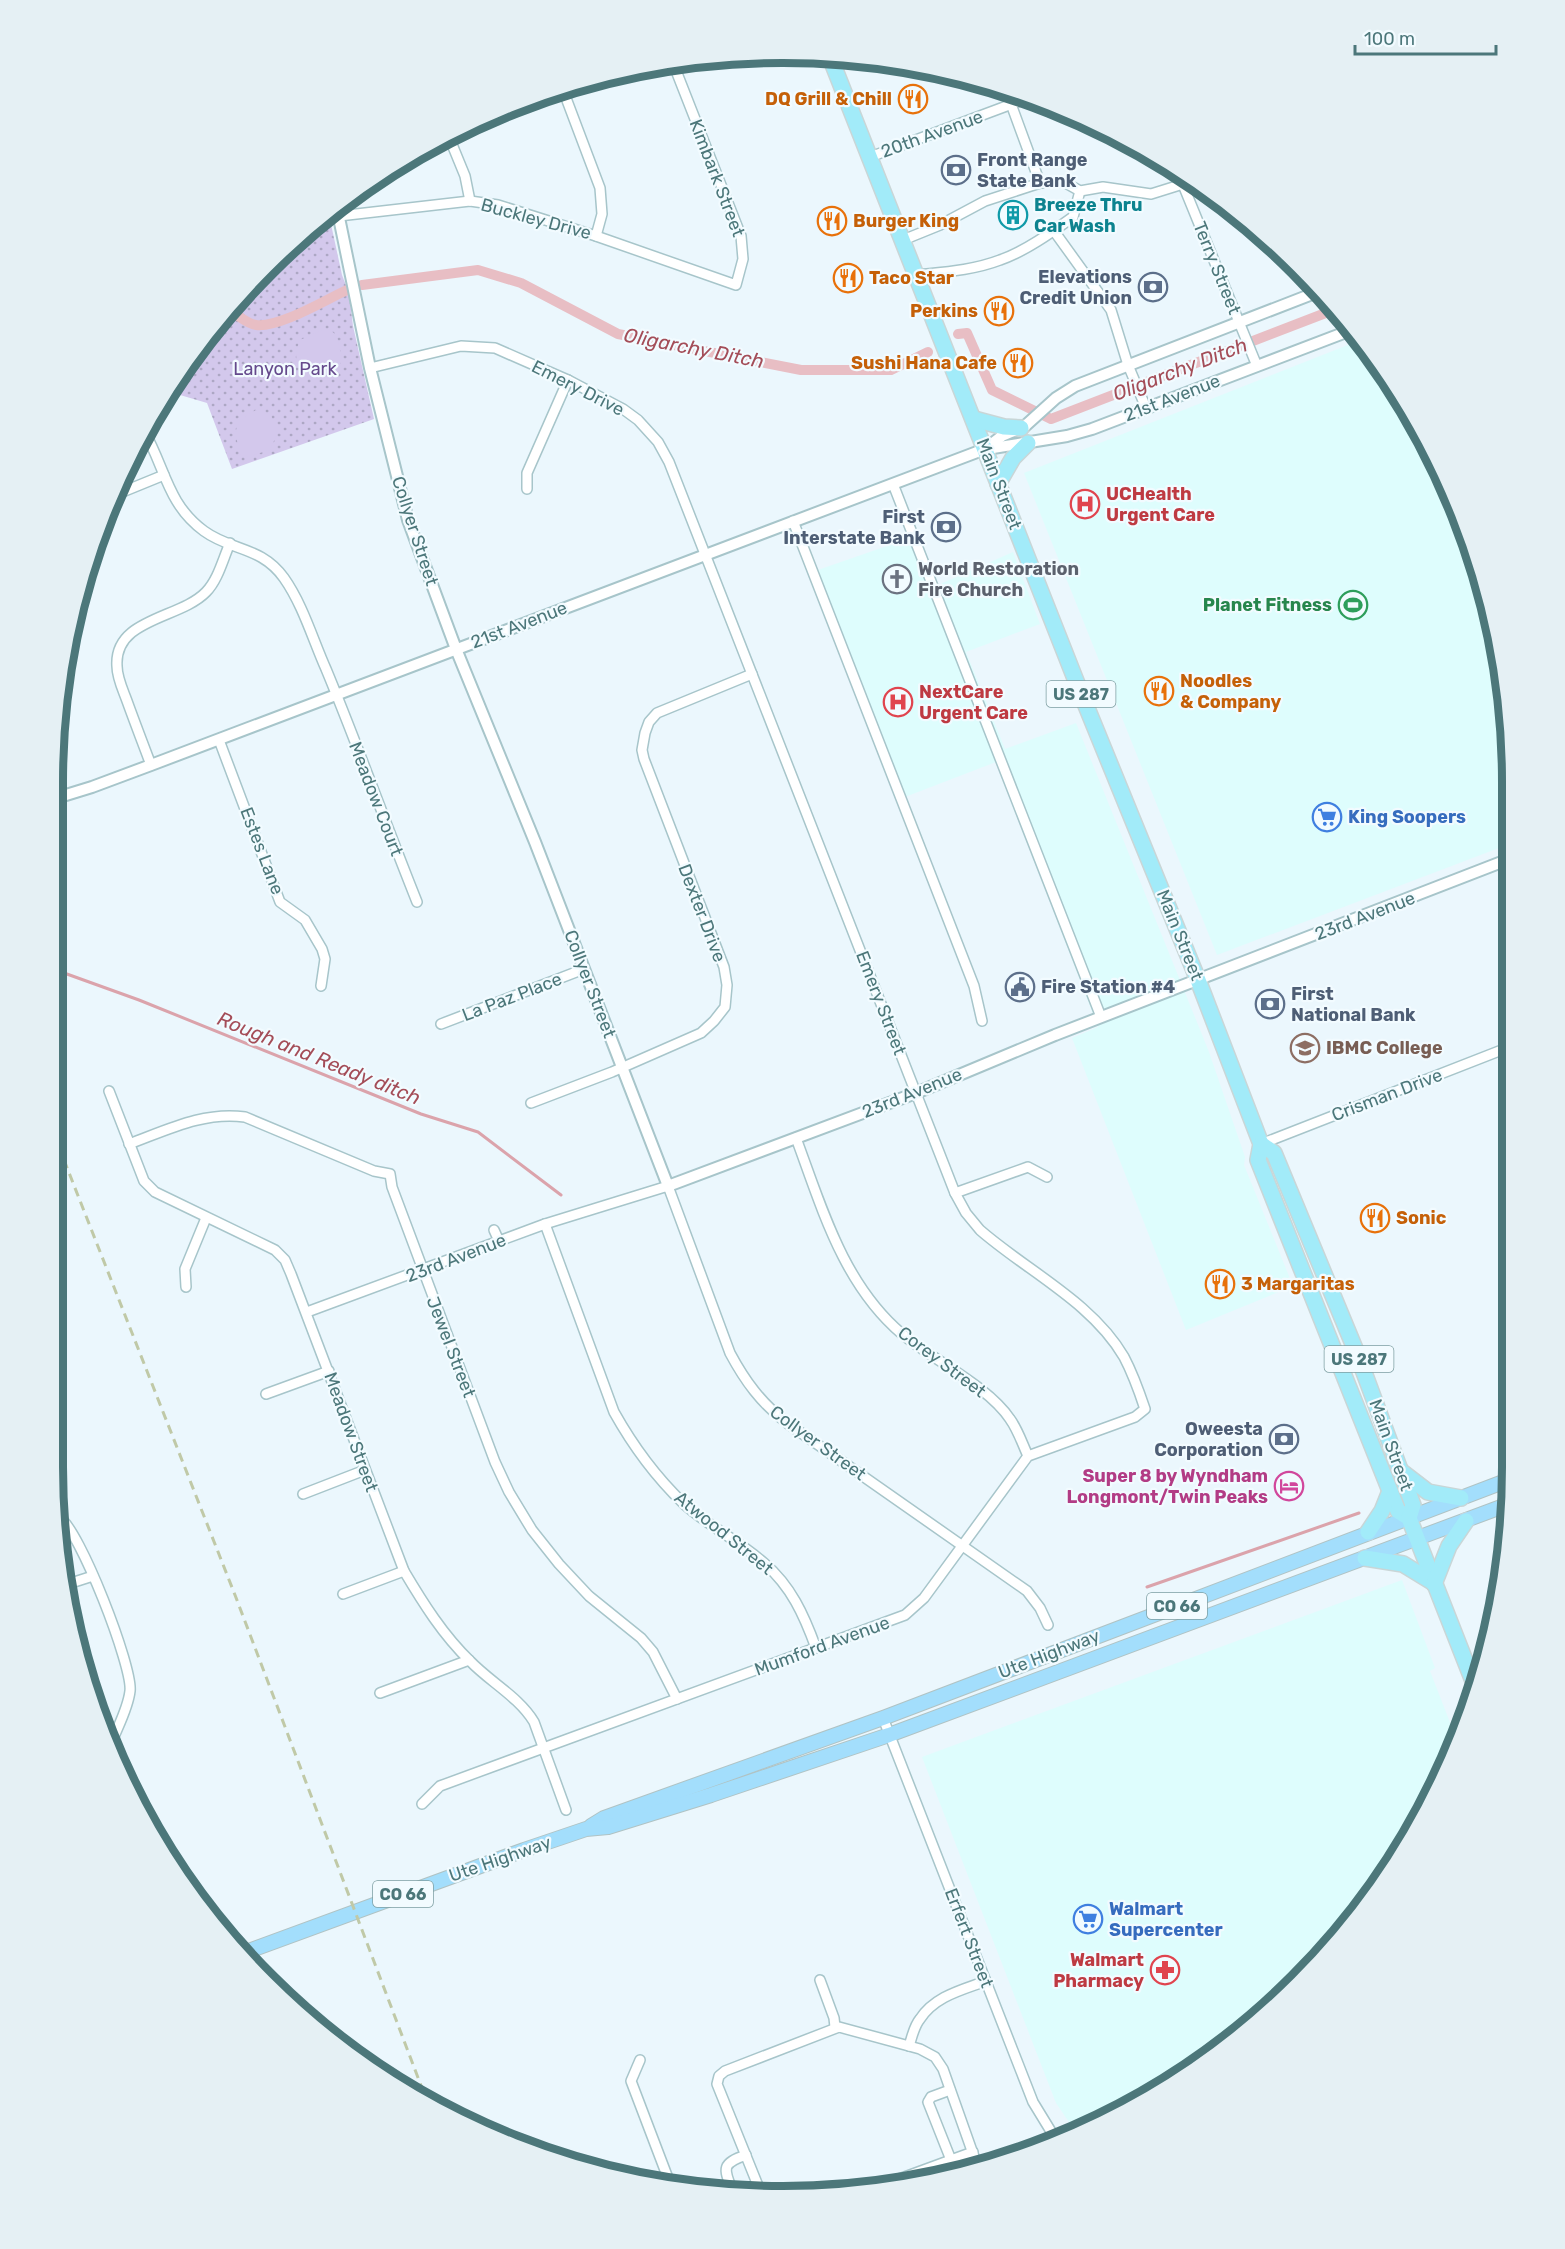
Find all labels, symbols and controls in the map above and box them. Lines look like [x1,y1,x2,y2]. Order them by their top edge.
scale bar [1355,18,1496,56]
text: 100 m [1364,28,1415,50]
restaurant icon: DQ Grill & Chill [897,83,929,115]
place label: DQ Grill & Chill [765,88,892,110]
street label: 20th Avenue [878,105,986,163]
street label: Kimbark Street [684,116,750,240]
place label: Front Range State Bank [977,149,1088,192]
bank icon: Front Range State Bank [940,154,972,186]
street label: Buckley Drive [478,194,594,244]
place label: Breeze Thru Car Wash [1034,194,1143,237]
building icon: Breeze Thru Car Wash [997,199,1029,231]
restaurant icon: Burger King [816,205,848,237]
place label: Burger King [853,210,959,232]
street label: Terry Street [1188,218,1246,318]
restaurant icon: Taco Star [832,262,864,294]
place label: Elevations Credit Union [1019,266,1132,309]
place label: Taco Star [869,267,954,289]
bank icon: Elevations Credit Union [1137,271,1169,303]
restaurant icon: Perkins [983,295,1015,327]
place label: Perkins [910,300,978,322]
water label: Oligarchy Ditch [622,323,766,373]
water label: Oligarchy Ditch [1109,332,1251,406]
restaurant icon: Sushi Hana Cafe [1002,347,1034,379]
place label: Sushi Hana Cafe [851,352,997,374]
street label: Emery Drive [528,355,628,421]
park label: Lanyon Park [233,358,337,380]
street label: 21st Avenue [1121,370,1223,426]
street label: Main Street [972,435,1026,533]
street label: Collyer Street [387,474,443,588]
place label: UCHealth Urgent Care [1106,483,1215,526]
hospital icon: UCHealth Urgent Care [1069,488,1101,520]
place label: First Interstate Bank [783,506,925,549]
bank icon: First Interstate Bank [930,511,962,543]
place label: World Restoration Fire Church [918,558,1079,601]
church icon: World Restoration Fire Church [881,563,913,595]
sports icon: Planet Fitness [1337,589,1369,621]
place label: Planet Fitness [1203,594,1332,616]
street label: 21st Avenue [468,597,570,653]
place label: Noodles & Company [1180,670,1282,713]
restaurant icon: Noodles & Company [1143,675,1175,707]
place label: NextCare Urgent Care [919,681,1028,724]
road number: US 287 [1046,681,1116,707]
hospital icon: NextCare Urgent Care [882,686,914,718]
street label: Meadow Court [344,739,408,859]
supermarket icon: King Soopers [1311,801,1343,833]
street label: Estes Lane [235,804,289,898]
place label: King Soopers [1348,806,1466,828]
street label: Dexter Drive [673,861,731,965]
street label: Main Street [1152,886,1208,984]
street label: 23rd Avenue [1312,887,1418,945]
street label: Collyer Street [559,927,621,1041]
street label: Emery Street [851,948,911,1058]
street label: La Paz Place [459,968,565,1026]
public building icon: Fire Station #4 [1004,971,1036,1003]
place label: Fire Station #4 [1041,976,1175,998]
place label: First National Bank [1291,983,1416,1026]
bank icon: First National Bank [1254,988,1286,1020]
water label: Rough and Ready ditch [214,1006,424,1110]
school or university icon: IBMC College [1289,1032,1321,1064]
place label: IBMC College [1326,1037,1443,1059]
street label: 23rd Avenue [859,1063,965,1123]
street label: Crisman Drive [1328,1064,1446,1126]
restaurant icon: Sonic [1359,1202,1391,1234]
place label: Sonic [1396,1207,1447,1229]
street label: 23rd Avenue [403,1229,509,1287]
restaurant icon: 3 Margaritas [1204,1268,1236,1300]
place label: 3 Margaritas [1241,1273,1355,1295]
street label: Jewel Street [422,1293,480,1401]
street label: Corey Street [894,1322,990,1402]
road number: US 287 [1324,1346,1394,1372]
street label: Meadow Street [319,1369,383,1495]
street label: Main Street [1364,1396,1418,1494]
street label: Collyer Street [766,1401,870,1485]
place label: Oweesta Corporation [1154,1418,1263,1461]
bank icon: Oweesta Corporation [1268,1423,1300,1455]
place label: Super 8 by Wyndham Longmont/Twin Peaks [1066,1465,1268,1508]
hotel icon: Super 8 by Wyndham Longmont/Twin Peaks [1273,1470,1305,1502]
street label: Atwood Street [670,1486,778,1580]
road number: CO 66 [1147,1593,1207,1619]
street label: Mumford Avenue [751,1611,893,1681]
street label: Ute Highway [995,1625,1103,1683]
street label: Ute Highway [446,1831,554,1887]
road number: CO 66 [373,1881,433,1907]
street label: Erfert Street [940,1885,998,1991]
place label: Walmart Supercenter [1109,1898,1223,1941]
supermarket icon: Walmart Supercenter [1072,1903,1104,1935]
place label: Walmart Pharmacy [1053,1949,1144,1992]
pharmacy icon: Walmart Pharmacy [1149,1954,1181,1986]

